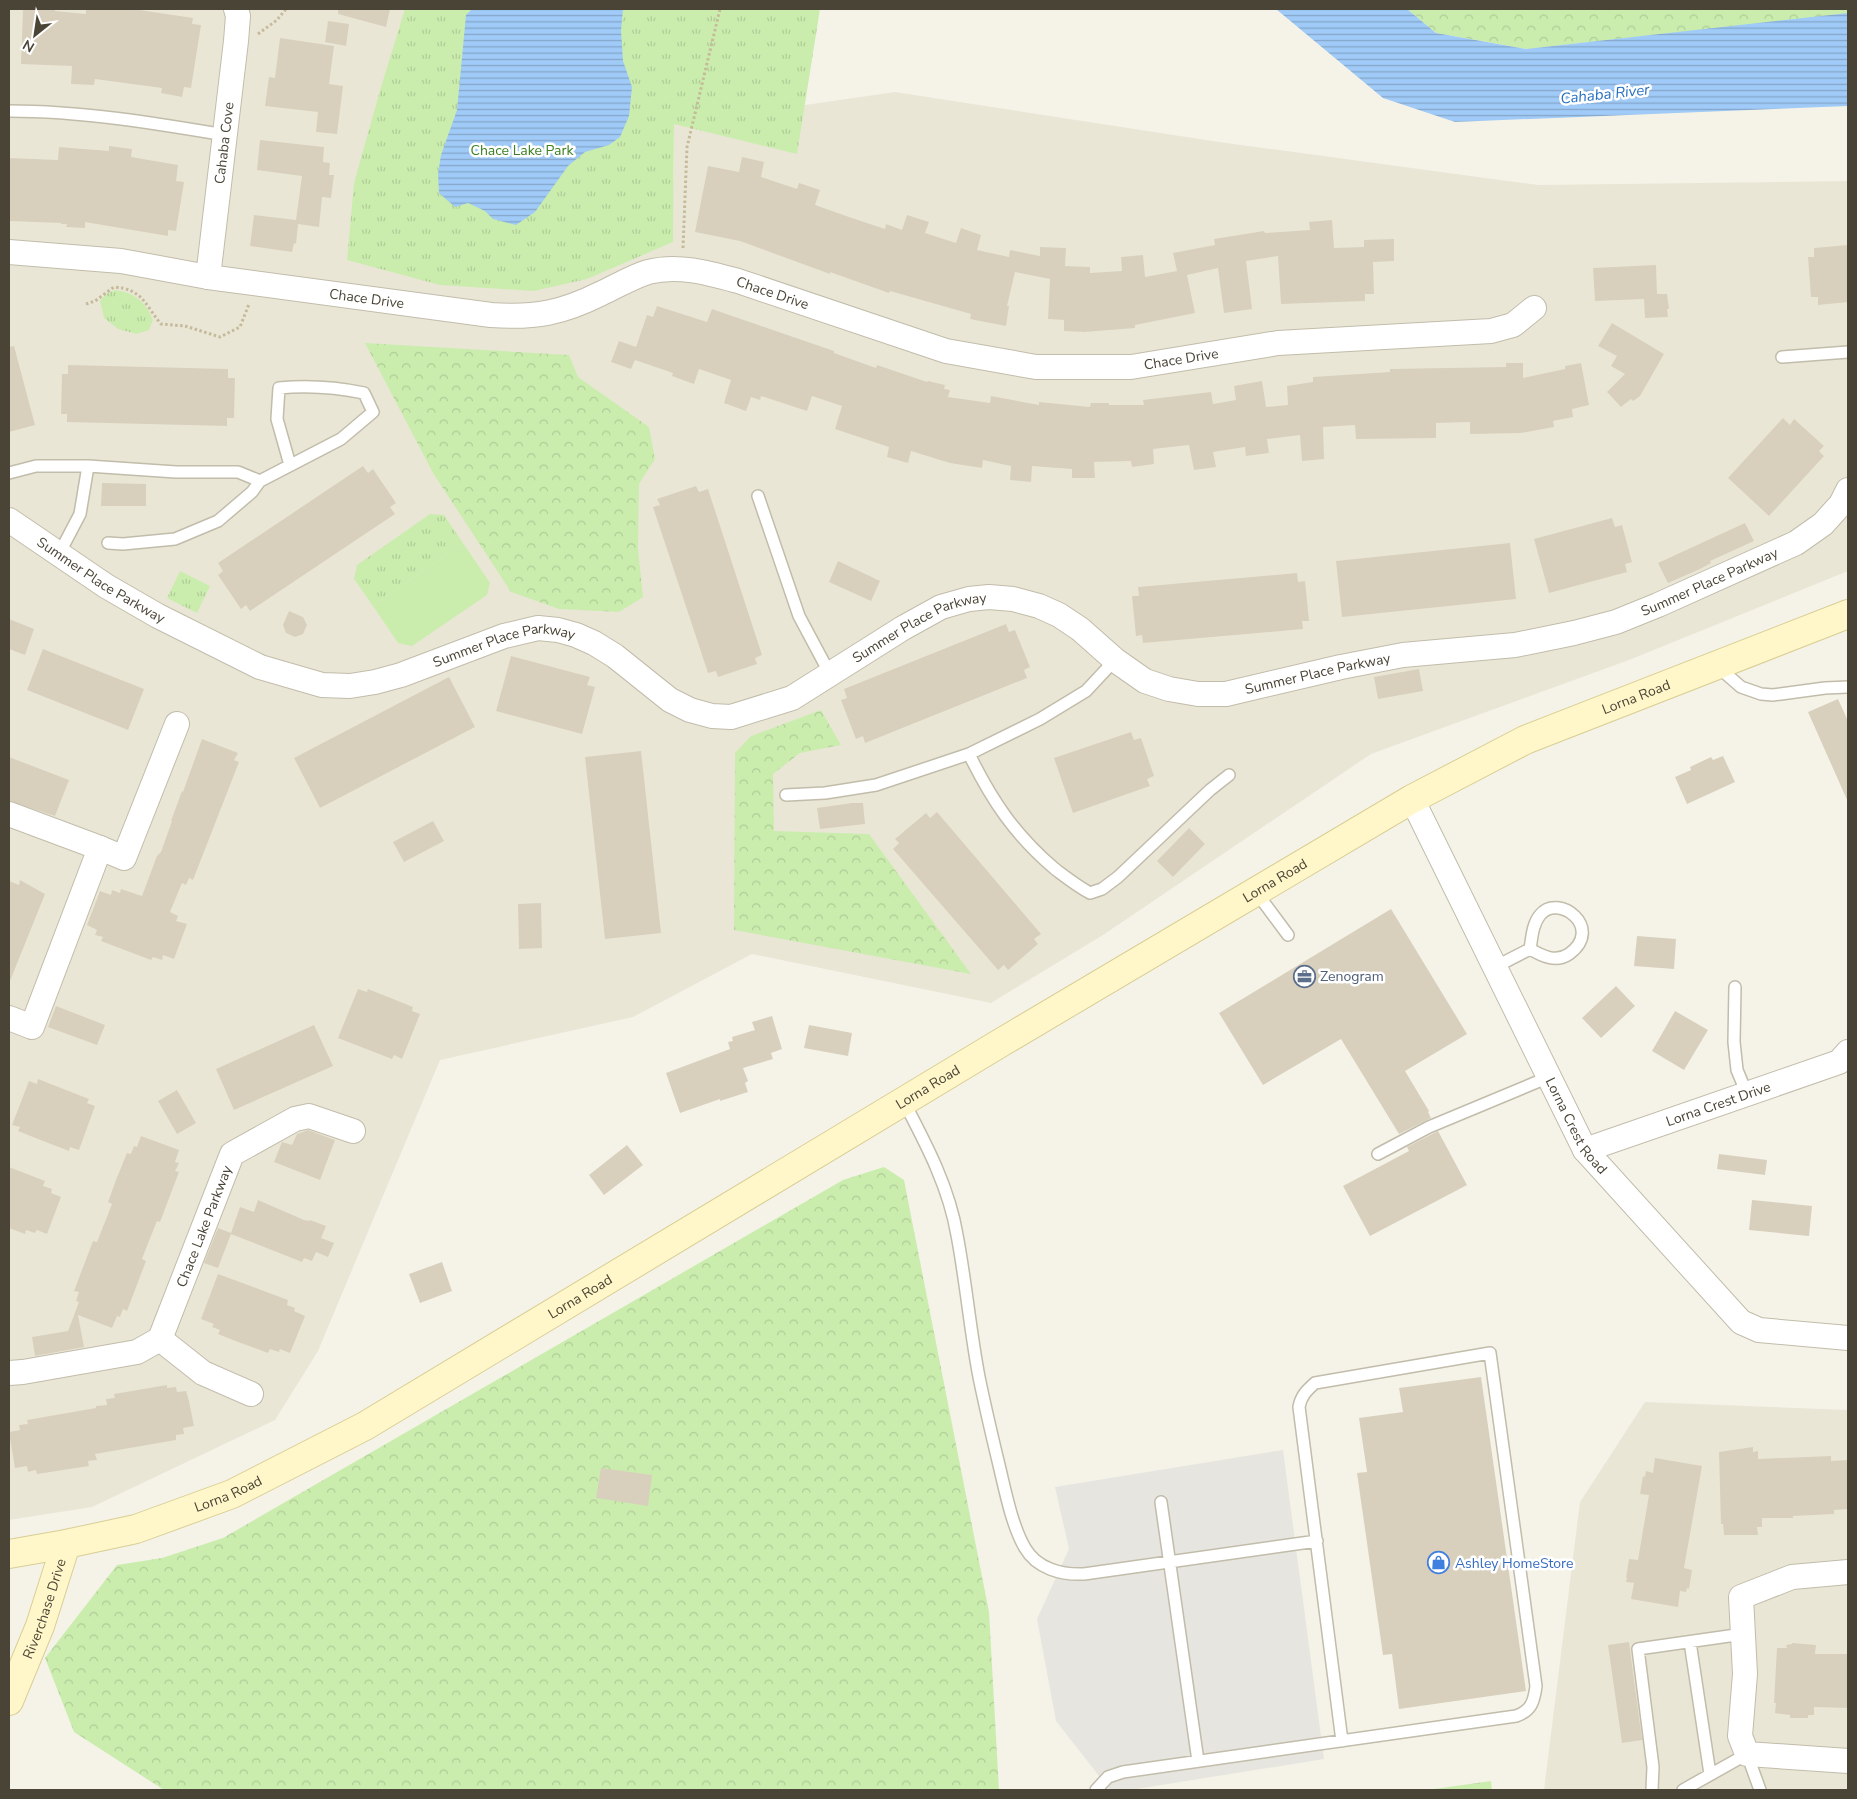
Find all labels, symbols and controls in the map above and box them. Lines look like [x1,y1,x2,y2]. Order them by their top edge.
north arrow [10,10,60,60]
text: N [19,35,38,57]
water label: Cahaba River [1560,79,1651,109]
street label: Cahaba Cove [210,101,239,185]
park label: Chace Lake Park [470,141,575,160]
street label: Chace Drive [734,272,811,314]
street label: Chace Drive [328,284,405,313]
street label: Chace Drive [1142,344,1220,375]
street label: Summer Place Parkway [33,533,169,628]
street label: Summer Place Parkway [1638,543,1782,621]
street label: Summer Place Parkway [849,588,988,668]
street label: Summer Place Parkway [430,619,578,672]
street label: Summer Place Parkway [1243,649,1393,699]
street label: Lorna Road [1599,675,1673,719]
street label: Lorna Road [1239,854,1311,907]
office icon: Zenogram [1292,964,1316,988]
place label: Zenogram [1320,967,1384,986]
street label: Lorna Road [892,1061,964,1114]
street label: Lorna Crest Road [1541,1074,1611,1178]
street label: Lorna Crest Drive [1664,1077,1773,1131]
street label: Chace Lake Parkway [172,1162,237,1290]
street label: Lorna Road [544,1270,616,1324]
street label: Lorna Road [192,1471,265,1517]
shop icon: Ashley HomeStore [1427,1551,1451,1575]
place label: Ashley HomeStore [1455,1554,1573,1573]
street label: Riverchase Drive [18,1556,71,1662]

